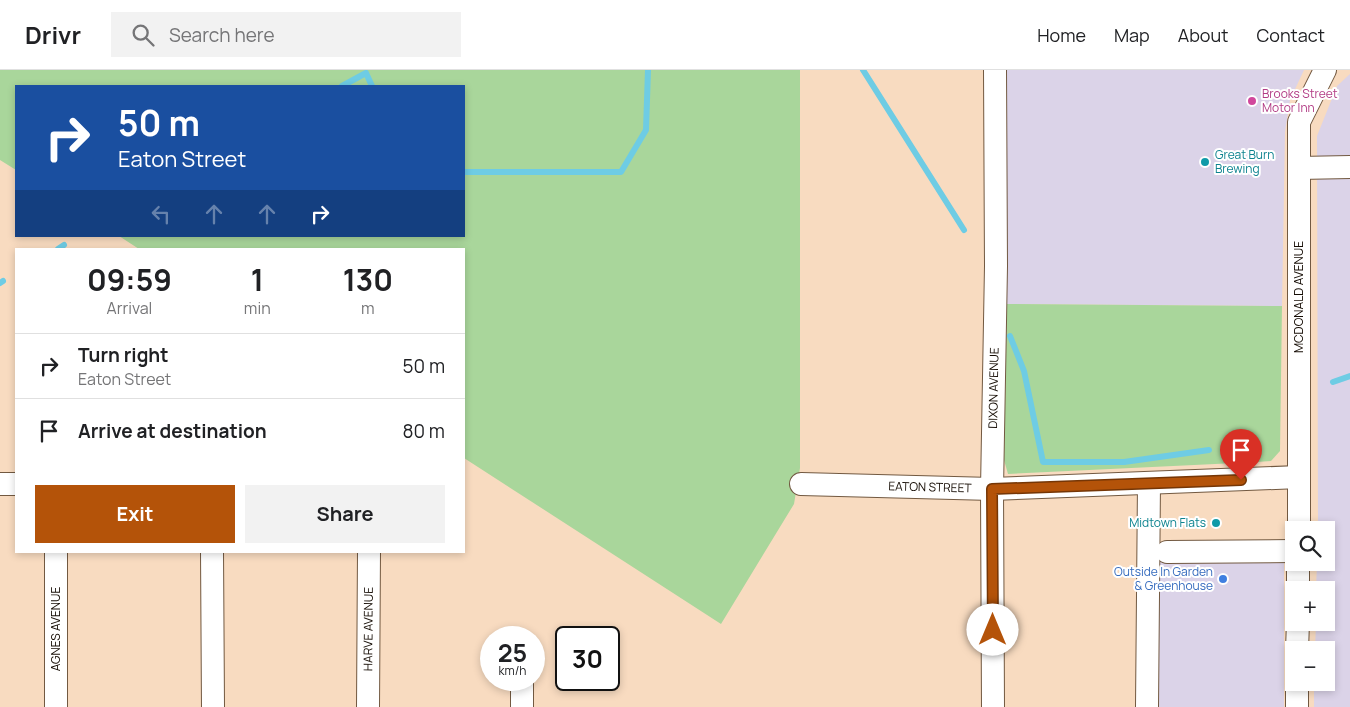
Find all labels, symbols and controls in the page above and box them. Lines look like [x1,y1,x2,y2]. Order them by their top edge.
search box [111,12,461,57]
text: Drivr [25,18,81,51]
icon: search [129,21,157,49]
text: Search here [169,22,275,48]
text: Home [1037,23,1086,47]
text: Map [1114,23,1150,47]
text: About [1178,23,1228,47]
text: Contact [1256,23,1325,47]
place label: Brooks Street Motor Inn [1262,85,1338,116]
marker: Brooks Street Motor Inn [1246,95,1258,107]
text: 50 m [118,99,200,147]
icon: right [35,105,100,170]
text: Eaton Street [118,144,246,174]
place label: Great Burn Brewing [1215,146,1274,177]
marker: Great Burn Brewing [1199,156,1211,168]
icon: left [147,200,175,228]
icon: ahead [200,200,228,228]
icon: ahead [253,200,281,228]
icon: right [306,200,334,228]
street label: MCDONALD AVENUE [1290,241,1307,353]
text: 09:59 [87,259,172,300]
text: 1 [251,259,264,300]
text: 130 [343,259,393,300]
text: Arrival [107,297,152,319]
text: min [244,297,271,319]
text: m [361,297,375,319]
text: Turn right [78,342,168,368]
street label: DIXON AVENUE [984,347,1003,429]
icon: right [35,352,63,380]
text: 50 m [403,353,445,379]
text: Eaton Street [78,368,171,390]
icon: arrive [35,417,63,445]
text: Arrive at destination [78,418,267,444]
text: 80 m [402,418,445,444]
pin [1220,429,1262,480]
icon: arrive [1227,436,1255,464]
street label: EATON STREET [888,477,973,496]
button: Exit [35,485,235,543]
button: Share [245,485,445,543]
place label: Midtown Flats [1129,514,1206,531]
marker: Midtown Flats [1210,517,1222,529]
map controls [1285,521,1335,691]
button: search [1285,521,1335,571]
place label: Outside In Garden & Greenhouse [1114,563,1213,594]
marker: Outside In Garden & Greenhouse [1217,573,1229,585]
button: + [1285,581,1335,631]
street label: AGNES AVENUE [47,587,64,671]
street label: HARVE AVENUE [359,587,377,671]
position arrow [966,603,1018,655]
speed limit sign: 30 [555,626,620,691]
text: 25 [498,635,527,670]
button: − [1285,641,1335,691]
text: km/h [499,662,526,679]

